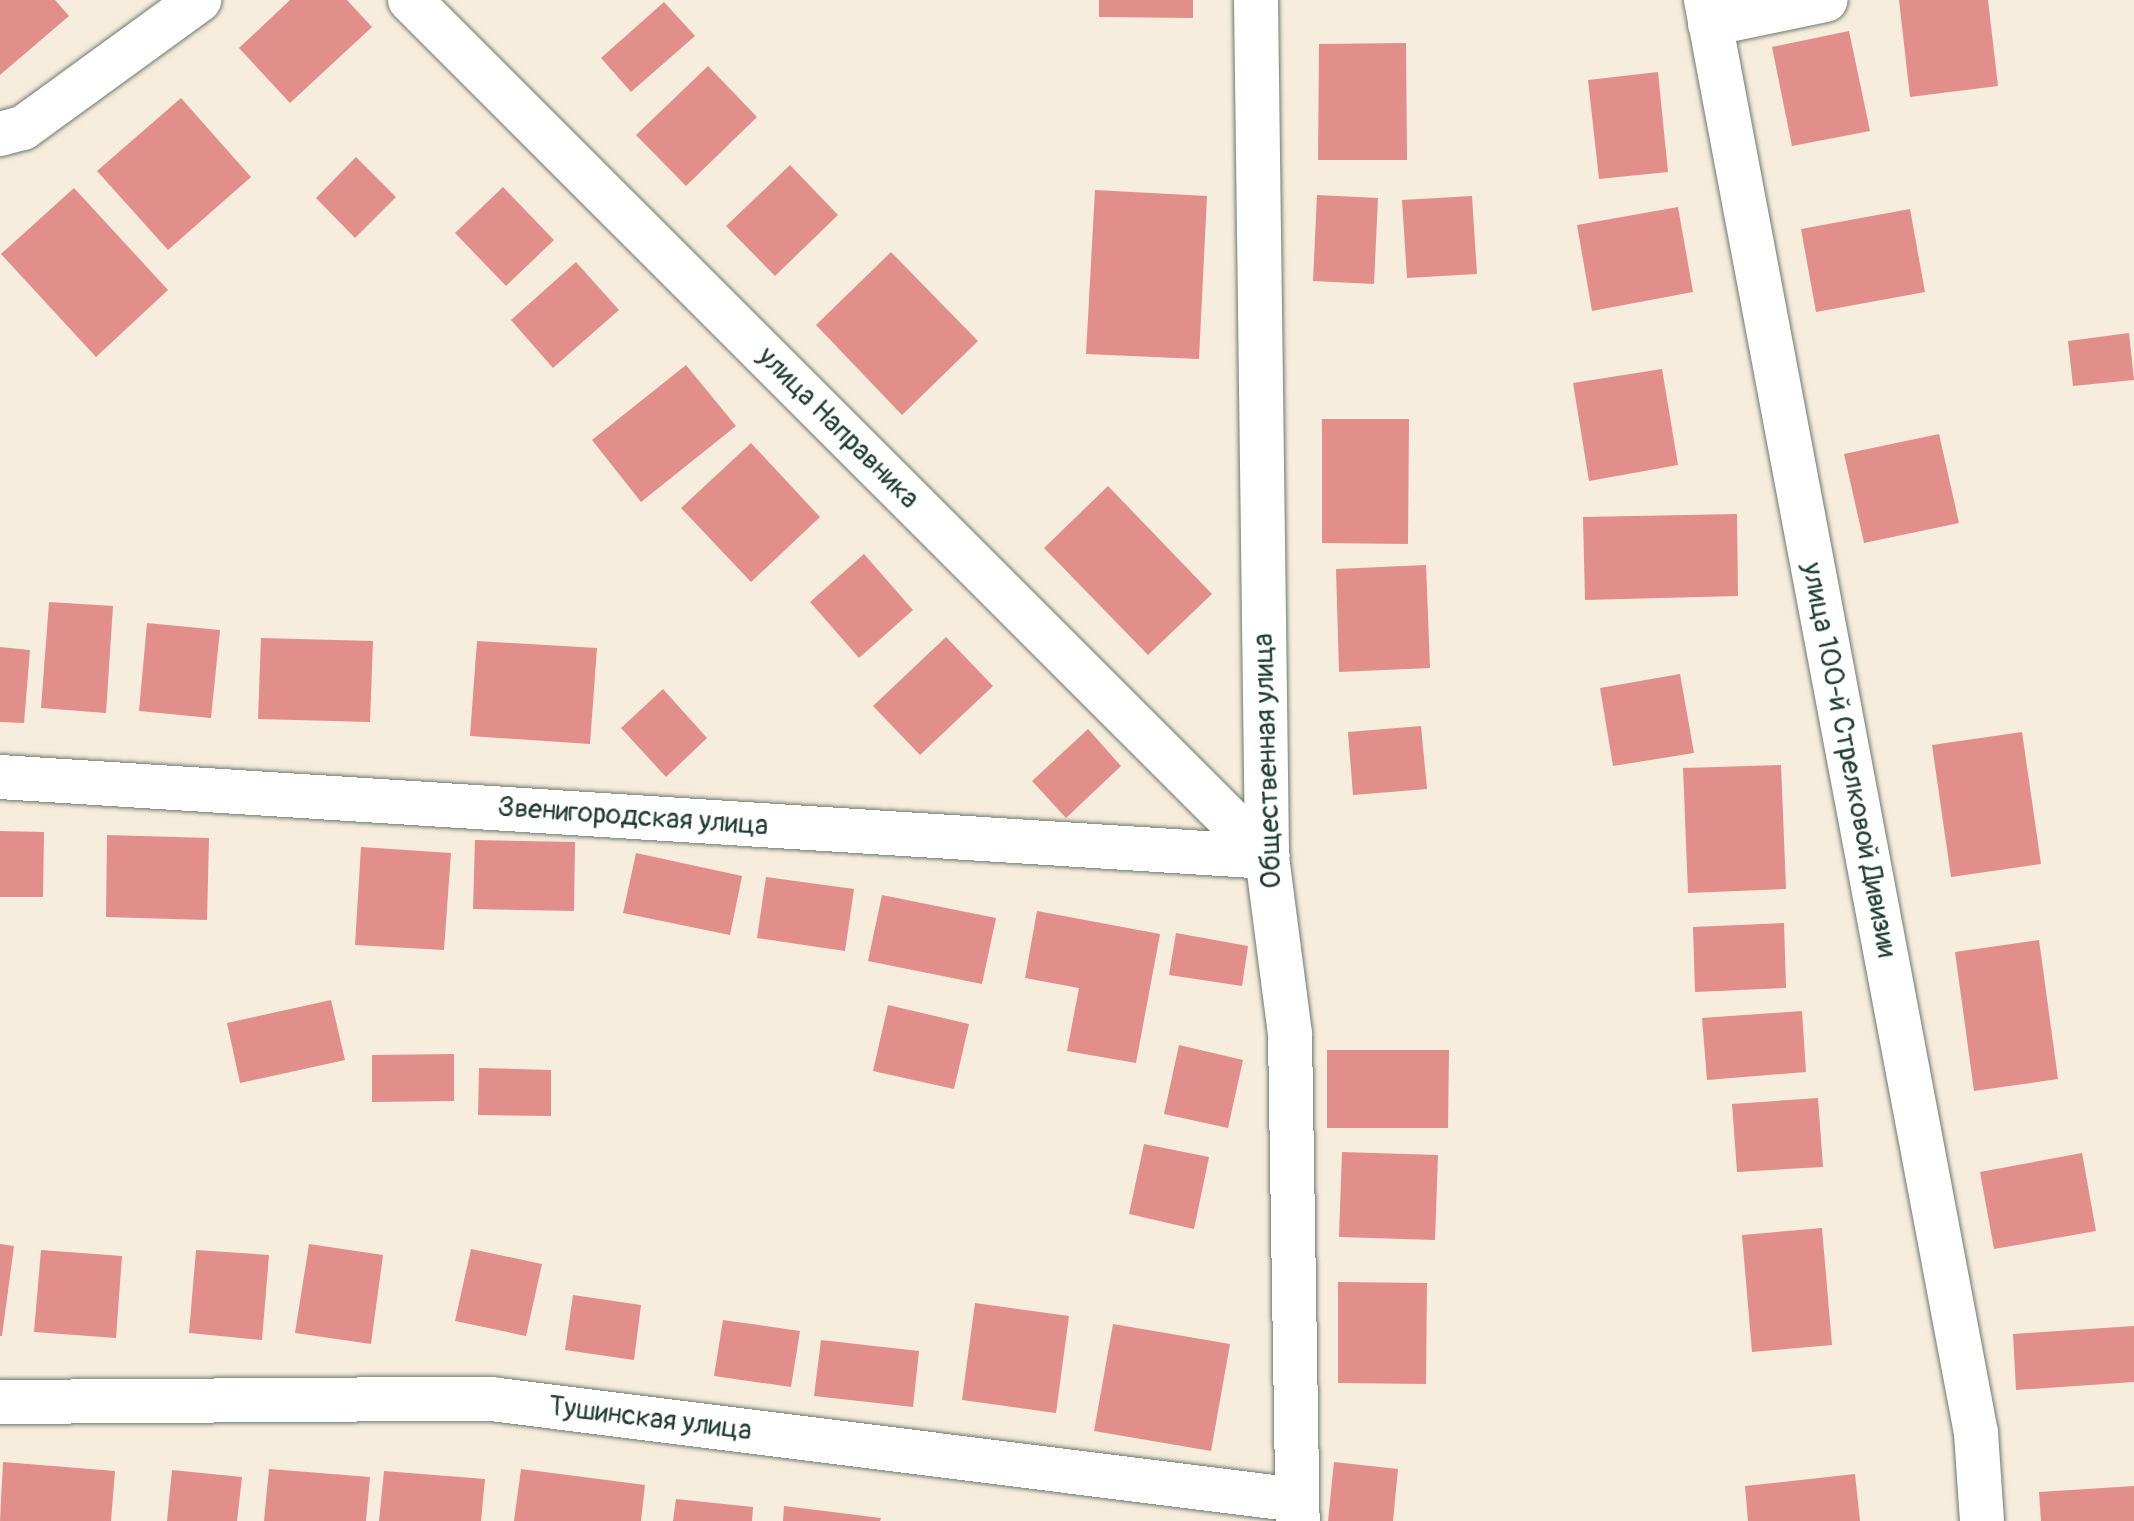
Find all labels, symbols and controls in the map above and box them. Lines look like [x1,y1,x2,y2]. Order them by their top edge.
street label: улица Направника [750,340,926,516]
street label: улица 100-й Стрелковой Дивизии [1794,560,1904,960]
street label: Общественная улица [1247,633,1289,889]
street label: Звенигородская улица [497,791,769,843]
street label: Тушинская улица [547,1390,753,1448]

